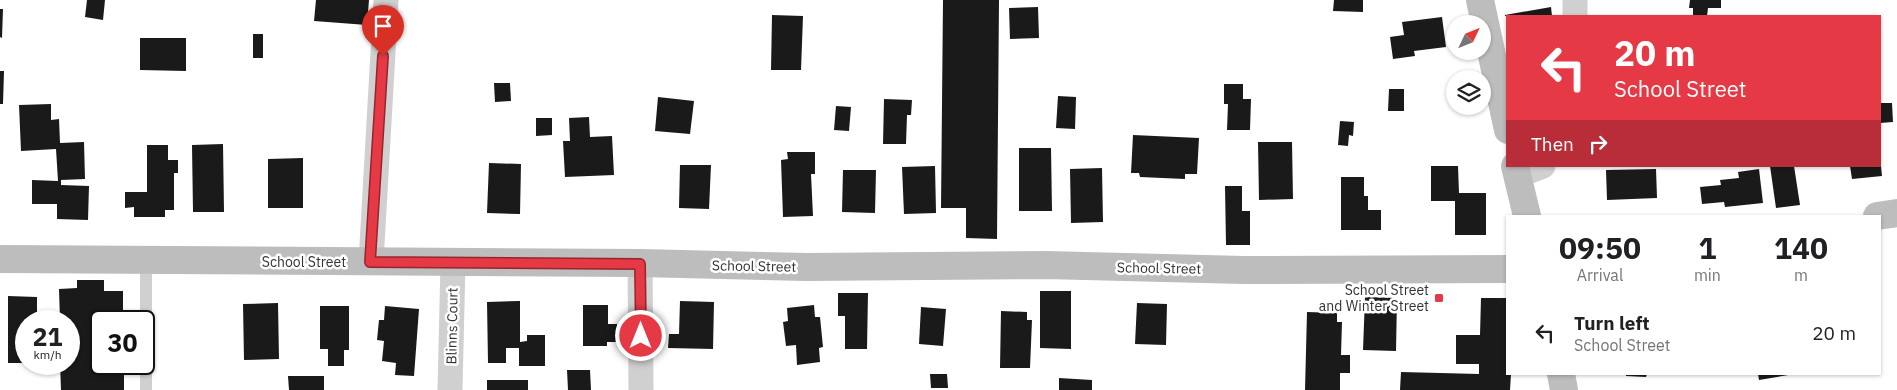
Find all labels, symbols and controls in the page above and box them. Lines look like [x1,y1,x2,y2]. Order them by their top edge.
pin [362,5,404,56]
icon: arrive [369,12,397,40]
north arrow [1446,15,1491,60]
map controls [1446,15,1491,115]
text: 20 m [1614,30,1696,76]
icon: left [1531,35,1596,100]
button: layers [1446,70,1491,115]
text: School Street [1614,74,1747,103]
icon: right [1584,130,1612,158]
text: Then [1531,132,1574,156]
text: 09:50 [1559,228,1641,267]
text: 1 [1698,228,1716,267]
text: 140 [1774,228,1828,267]
street label: School Street [262,253,346,271]
street label: School Street [712,256,796,276]
street label: School Street [1117,258,1201,278]
text: Arrival [1577,265,1623,285]
text: min [1694,265,1721,285]
text: m [1794,265,1808,285]
place label: School Street and Winter Street [1319,281,1429,315]
street label: Blinns Court [442,287,462,365]
marker: School Street and Winter Street [1433,292,1445,304]
position arrow [614,309,666,361]
speed limit sign: 30 [90,310,155,375]
text: Turn left [1574,311,1650,335]
icon: left [1531,319,1559,347]
text: 21 [32,320,63,353]
text: 20 m [1812,321,1856,345]
text: School Street [1574,335,1670,355]
text: km/h [33,347,62,362]

